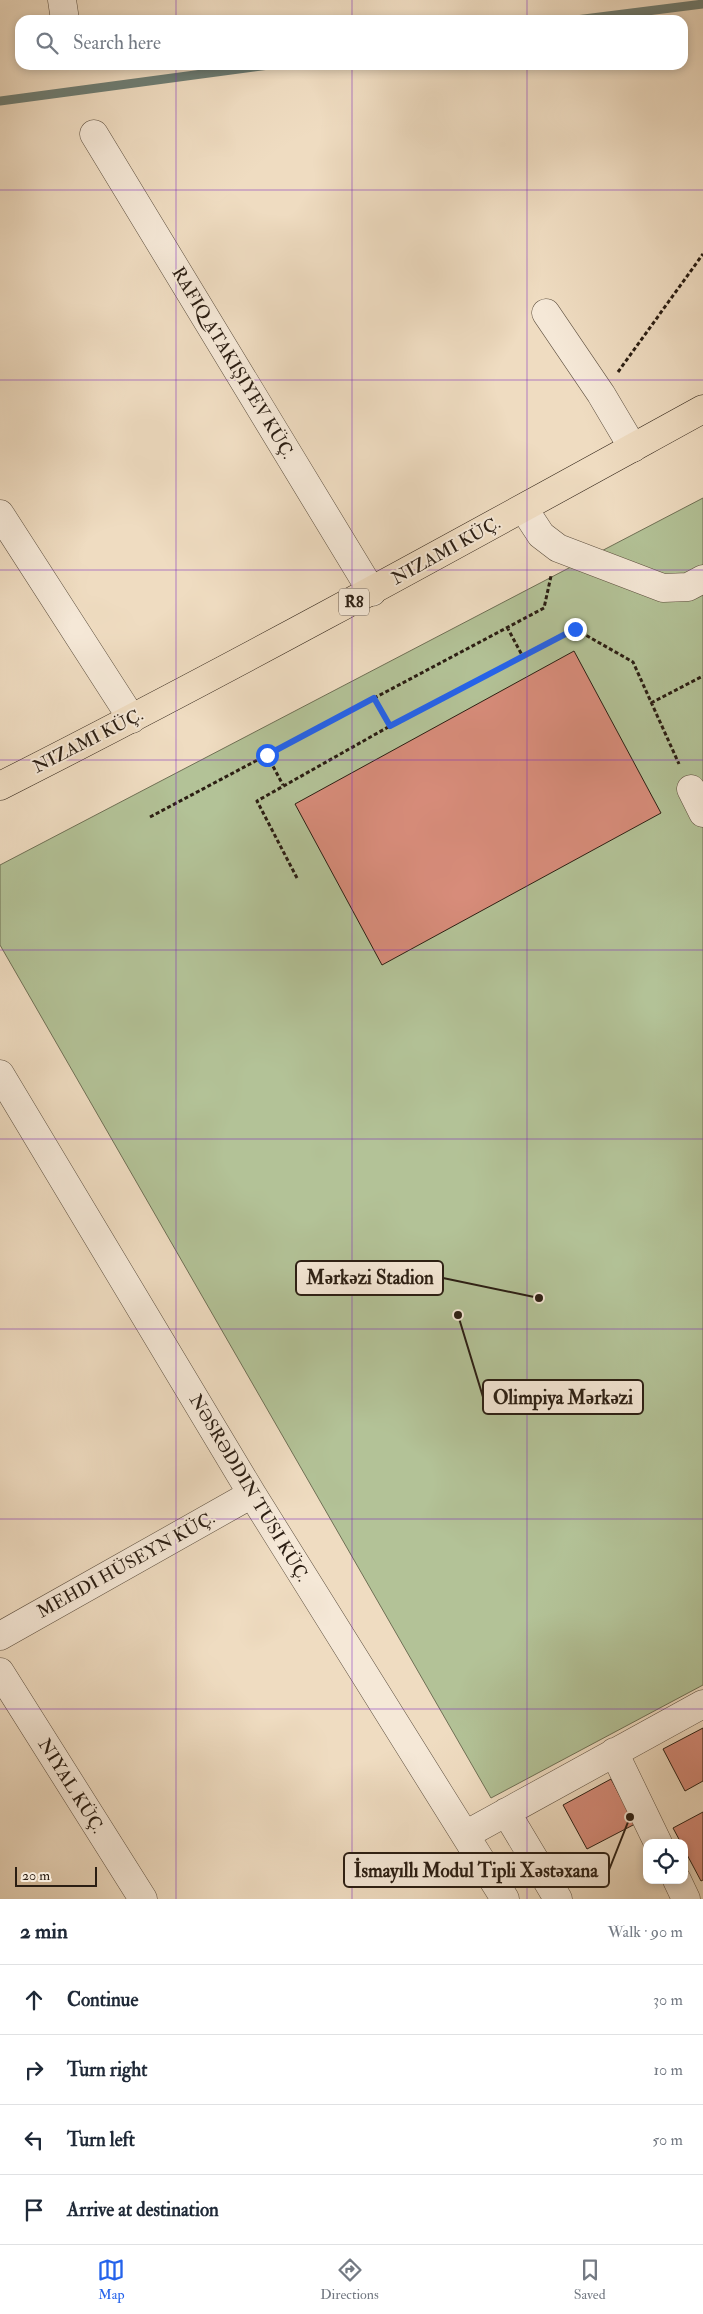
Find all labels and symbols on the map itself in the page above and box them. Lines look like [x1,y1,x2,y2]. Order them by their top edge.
street label: RAFIQ ATAKIŞIYEV KÜÇ. [167,263,299,463]
street label: NIZAMI KÜÇ. [388,512,504,590]
road number: R8 [339,588,369,616]
route end [564,618,587,641]
street label: NIZAMI KÜÇ. [29,703,147,779]
route start [256,744,279,767]
callout: Mərkəzi Stadion [296,1261,443,1295]
text: Mərkəzi Stadion [305,1266,434,1290]
callout: Olimpiya Mərkəzi [483,1380,643,1414]
text: Olimpiya Mərkəzi [493,1386,633,1411]
street label: NƏSRƏDDIN TUSI KÜÇ. [184,1390,314,1586]
street label: MEHDI HÜSEYN KÜÇ. [33,1506,219,1624]
street label: NIYAL KÜÇ. [33,1734,109,1838]
callout: İsmayıllı Modul Tipli Xəstəxana [344,1853,609,1887]
text: İsmayıllı Modul Tipli Xəstəxana [354,1857,599,1884]
scale bar [15,1864,98,1887]

